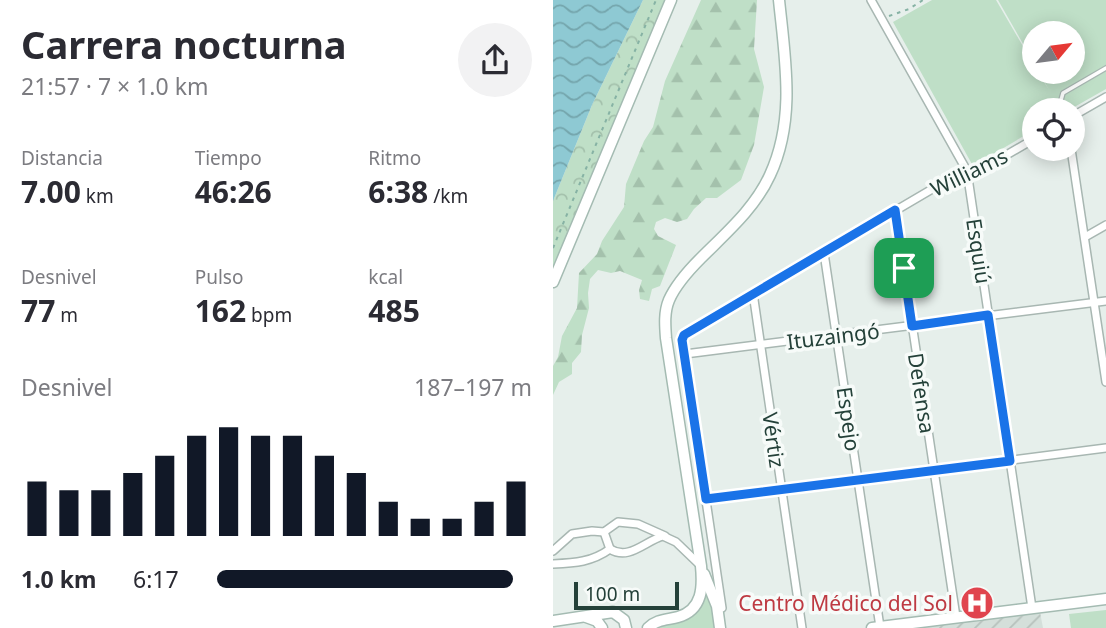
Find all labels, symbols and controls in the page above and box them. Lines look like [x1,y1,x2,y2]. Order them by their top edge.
text: Carrera nocturna [21,18,347,70]
north arrow [1022,21,1085,84]
map controls [1022,21,1085,161]
button: share [458,23,532,97]
text: 21:57 · 7 × 1.0 km [21,70,208,102]
button: locate [1022,98,1085,161]
street label: Williams [926,141,1012,203]
text: Distancia [21,145,103,171]
text: Tiempo [195,145,262,171]
text: Ritmo [368,145,421,171]
text: 7.00 [21,171,81,212]
text: 46:26 [195,171,272,212]
text: 6:38 [368,171,428,212]
text: km [81,183,114,209]
text: /km [428,183,468,209]
street label: Esquiú [960,216,998,286]
pin [874,238,934,298]
icon: arrive [885,249,923,287]
text: Desnivel [21,264,97,290]
text: Pulso [195,264,243,290]
text: kcal [368,264,403,290]
text: 77 [21,290,55,331]
text: 162 [195,290,246,331]
text: 485 [368,290,420,331]
text: m [55,302,78,328]
text: bpm [246,302,292,328]
street label: Ituzaingó [785,316,881,356]
street label: Defensa [902,351,942,435]
text: Desnivel [21,371,113,403]
text: 187–197 m [414,371,532,403]
street label: Espejo [831,385,867,453]
street label: Vértiz [756,411,792,470]
text: 1.0 km [21,563,96,595]
text: 6:17 [133,563,179,595]
scale bar [574,579,679,611]
text: 100 m [585,581,640,607]
hospital icon: Centro Médico del Sol [958,584,996,622]
place label: Centro Médico del Sol [738,589,953,617]

